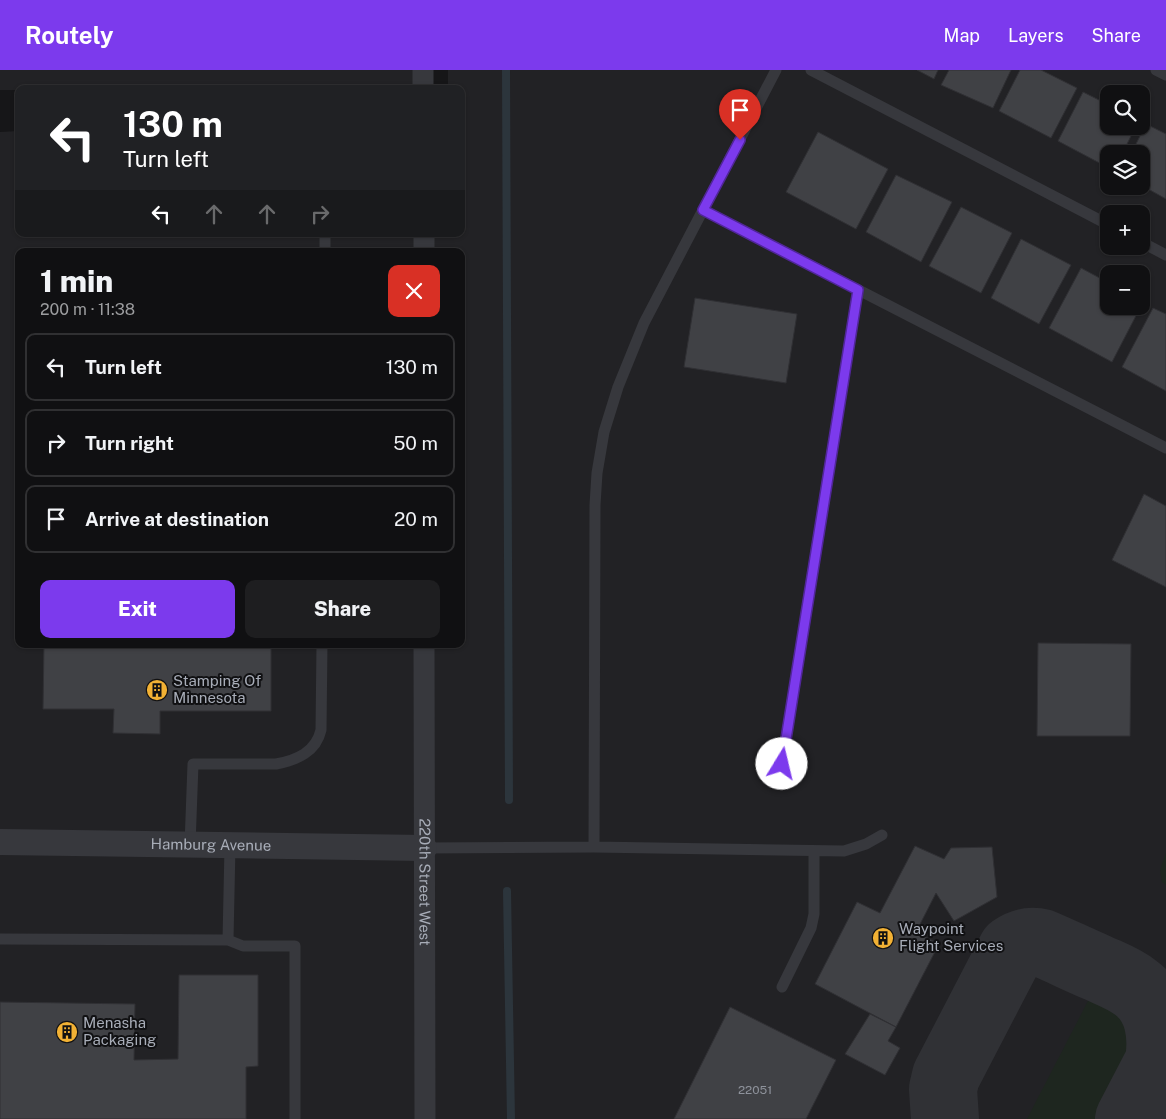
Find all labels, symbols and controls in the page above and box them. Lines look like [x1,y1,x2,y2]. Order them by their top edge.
text: Routely [25,21,114,49]
text: Map [944,25,980,46]
text: Layers [1008,25,1064,46]
text: Share [1092,25,1141,46]
map controls [1100,85,1150,315]
button: search [1100,85,1150,135]
pin [719,89,761,140]
icon: arrive [726,96,754,124]
text: 130 m [123,104,223,145]
icon: left [40,105,105,170]
button: layers [1100,145,1150,195]
text: Turn left [123,146,209,172]
icon: left [147,200,175,228]
icon: ahead [200,200,228,228]
icon: ahead [253,200,281,228]
icon: right [306,200,334,228]
button: + [1100,205,1150,255]
text: 1 min [40,263,113,299]
button: close [388,265,440,317]
button: − [1100,265,1150,315]
text: 200 m · 11:38 [40,300,135,319]
icon: left [42,353,70,381]
text: Turn left [85,356,162,378]
text: 130 m [386,356,438,378]
icon: right [42,429,70,457]
text: Turn right [85,432,174,454]
text: 50 m [393,432,438,454]
icon: arrive [42,505,70,533]
text: Arrive at destination [85,508,269,530]
text: 20 m [394,508,438,530]
button: Exit [40,580,235,638]
button: Share [245,580,440,638]
place label: Stamping Of Minnesota [173,672,261,706]
building icon: Stamping Of Minnesota [145,678,169,702]
position arrow [755,737,807,789]
street label: 220th Street West [416,818,434,946]
street label: Hamburg Avenue [151,835,271,854]
place label: Waypoint Flight Services [899,920,1003,954]
building icon: Waypoint Flight Services [871,926,895,950]
place label: Menasha Packaging [83,1014,156,1048]
building icon: Menasha Packaging [55,1020,79,1044]
house number: 22051 [738,1083,772,1097]

